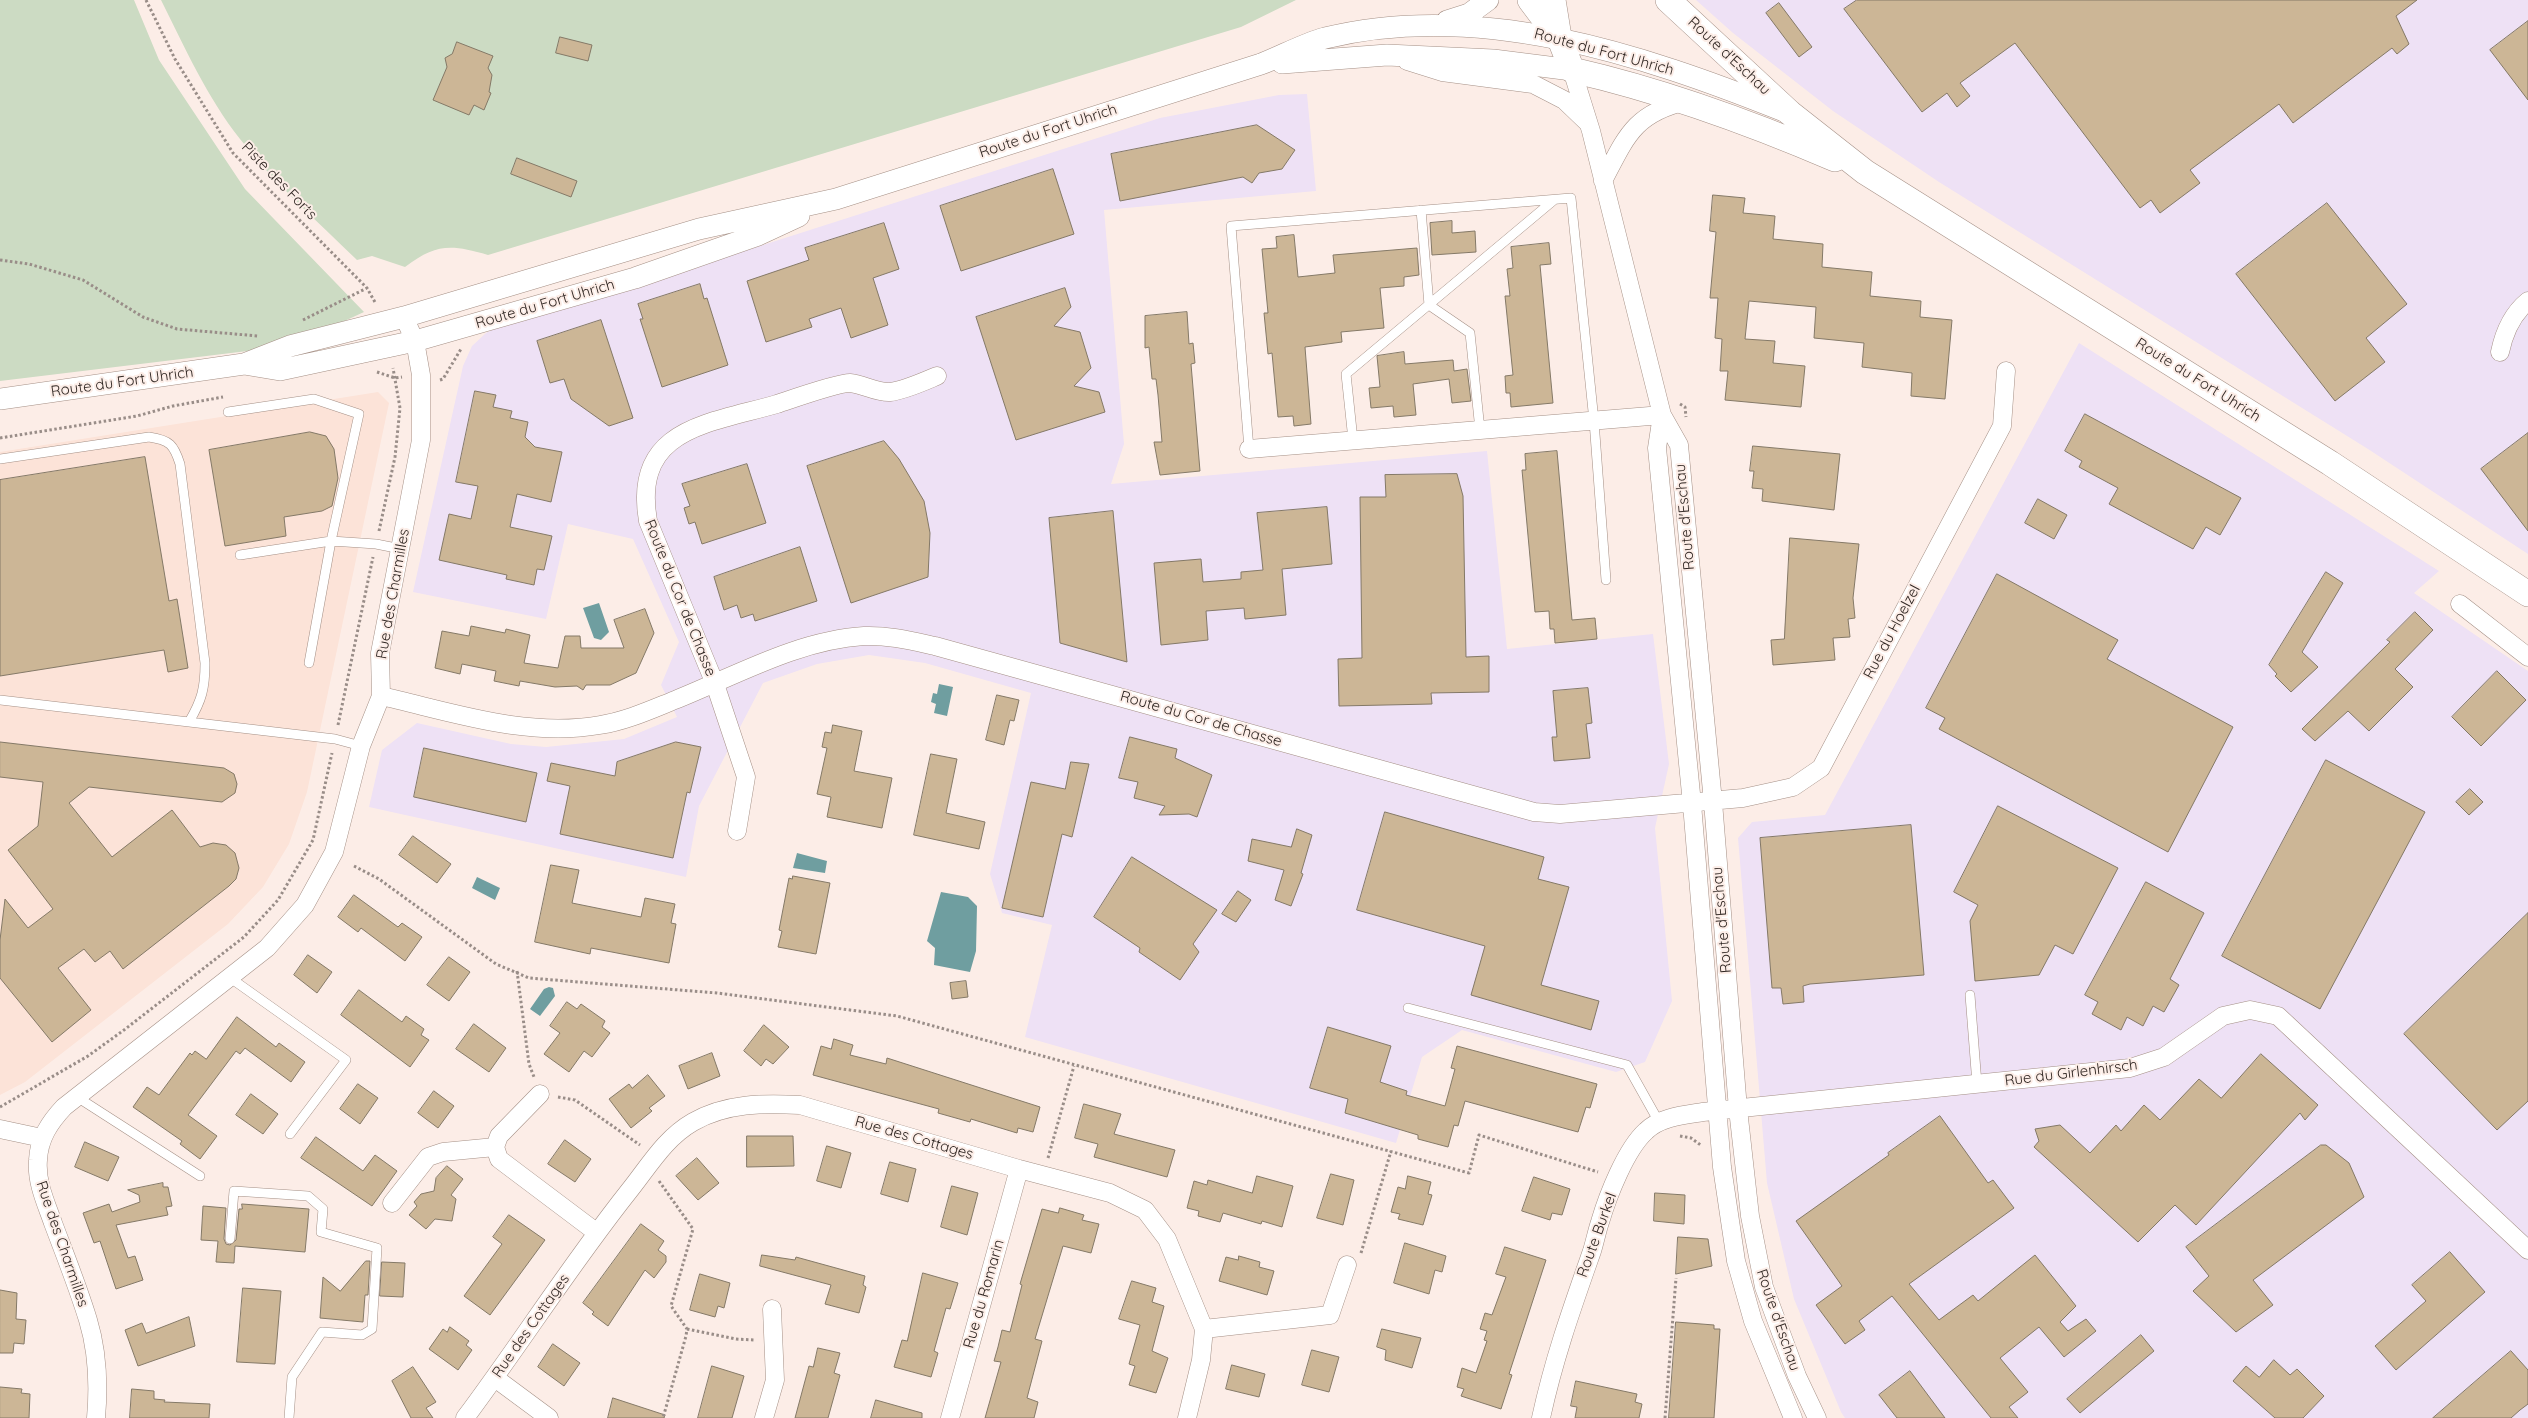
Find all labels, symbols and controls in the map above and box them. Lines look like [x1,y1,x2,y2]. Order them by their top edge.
street label: Route d'Eschau [1684,13,1774,99]
street label: Route du Fort Uhrich [1532,25,1676,79]
street label: Route du Fort Uhrich [977,100,1119,162]
street label: Piste des Forts [237,138,321,224]
street label: Route du Fort Uhrich [473,276,617,332]
street label: Route du Fort Uhrich [2132,334,2264,426]
street label: Route du Fort Uhrich [50,363,194,401]
street label: Route d'Eschau [1671,463,1699,571]
street label: Route du Cor de Chasse [640,517,720,679]
street label: Rue des Charmilles [373,527,413,661]
street label: Rue du Hoelzel [1860,582,1924,682]
street label: Route du Cor de Chasse [1118,687,1284,751]
street label: Route d'Eschau [1708,866,1736,974]
street label: Rue du Girlenhirsch [2004,1056,2138,1090]
street label: Rue des Cottages [853,1112,975,1164]
street label: Rue des Charmilles [32,1179,92,1309]
street label: Route Burkel [1573,1190,1621,1280]
street label: Rue du Romarin [960,1237,1008,1351]
street label: Route d'Eschau [1752,1267,1804,1373]
street label: Rue des Cottages [489,1271,573,1381]

